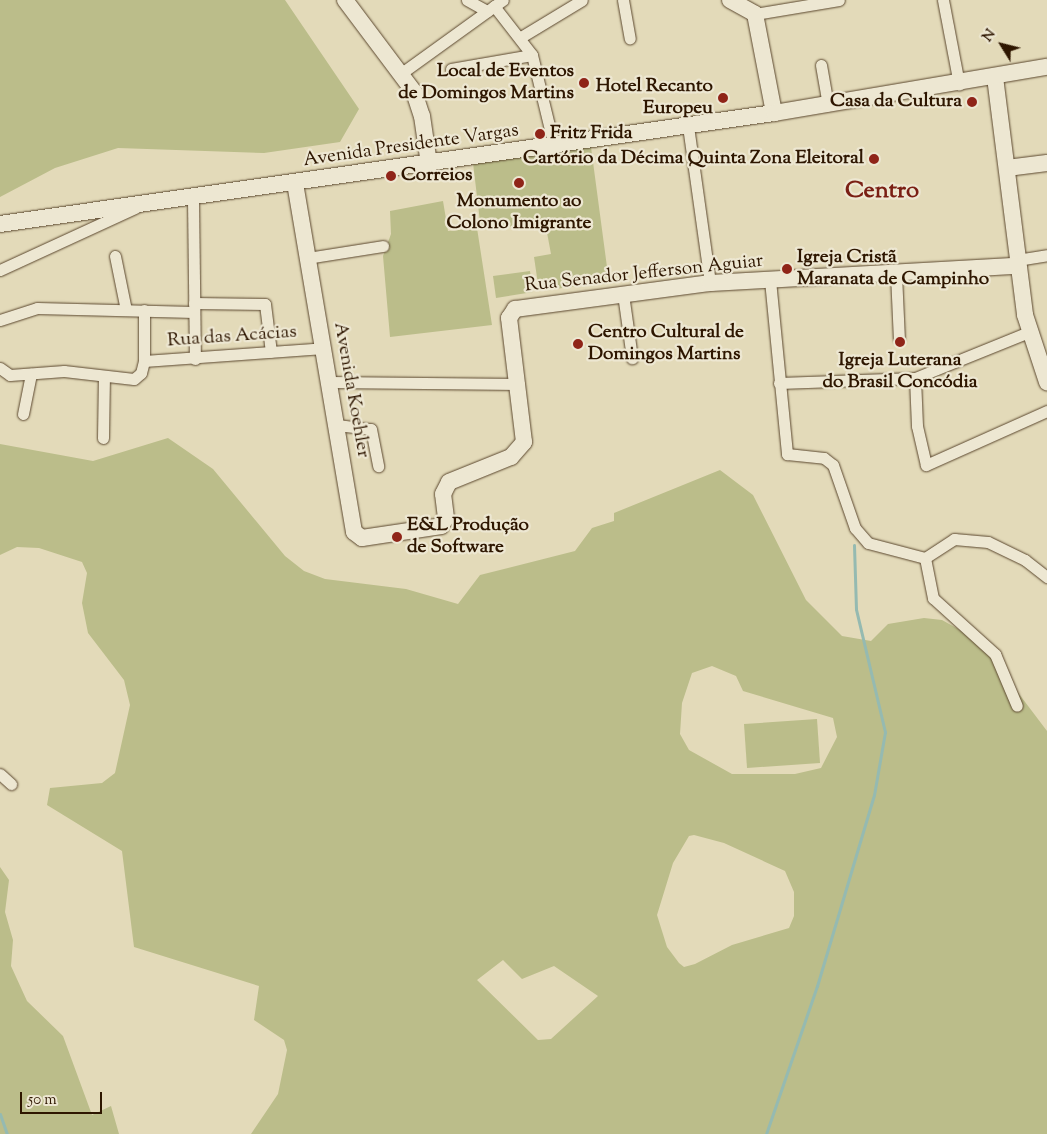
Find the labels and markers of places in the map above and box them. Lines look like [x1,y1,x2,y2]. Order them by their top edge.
place label: Local de Eventos de Domingos Martins [398,61,574,105]
place label: Hotel Recanto Europeu [596,76,713,120]
marker: Local de Eventos de Domingos Martins [578,77,590,89]
place label: Casa da Cultura [830,91,962,113]
marker: Hotel Recanto Europeu [717,92,729,104]
marker: Casa da Cultura [966,96,978,108]
place label: Fritz Frida [550,123,633,145]
marker: Fritz Frida [534,128,546,140]
place label: Cartório da Décima Quinta Zona Eleitoral [523,148,864,170]
marker: Cartório da Décima Quinta Zona Eleitoral [868,153,880,165]
place label: Correios [401,165,472,187]
marker: Correios [385,170,397,182]
marker: Monumento ao Colono Imigrante [513,177,525,189]
place label: Monumento ao Colono Imigrante [447,191,591,235]
place label: Igreja Cristã Maranata de Campinho [797,247,989,291]
marker: Igreja Cristã Maranata de Campinho [781,263,793,275]
place label: Centro Cultural de Domingos Martins [588,322,744,366]
marker: Igreja Luterana do Brasil Concódia [894,336,906,348]
marker: Centro Cultural de Domingos Martins [572,338,584,350]
place label: Igreja Luterana do Brasil Concódia [822,350,978,394]
place label: E&L Produção de Software [407,515,529,559]
marker: E&L Produção de Software [391,531,403,543]

